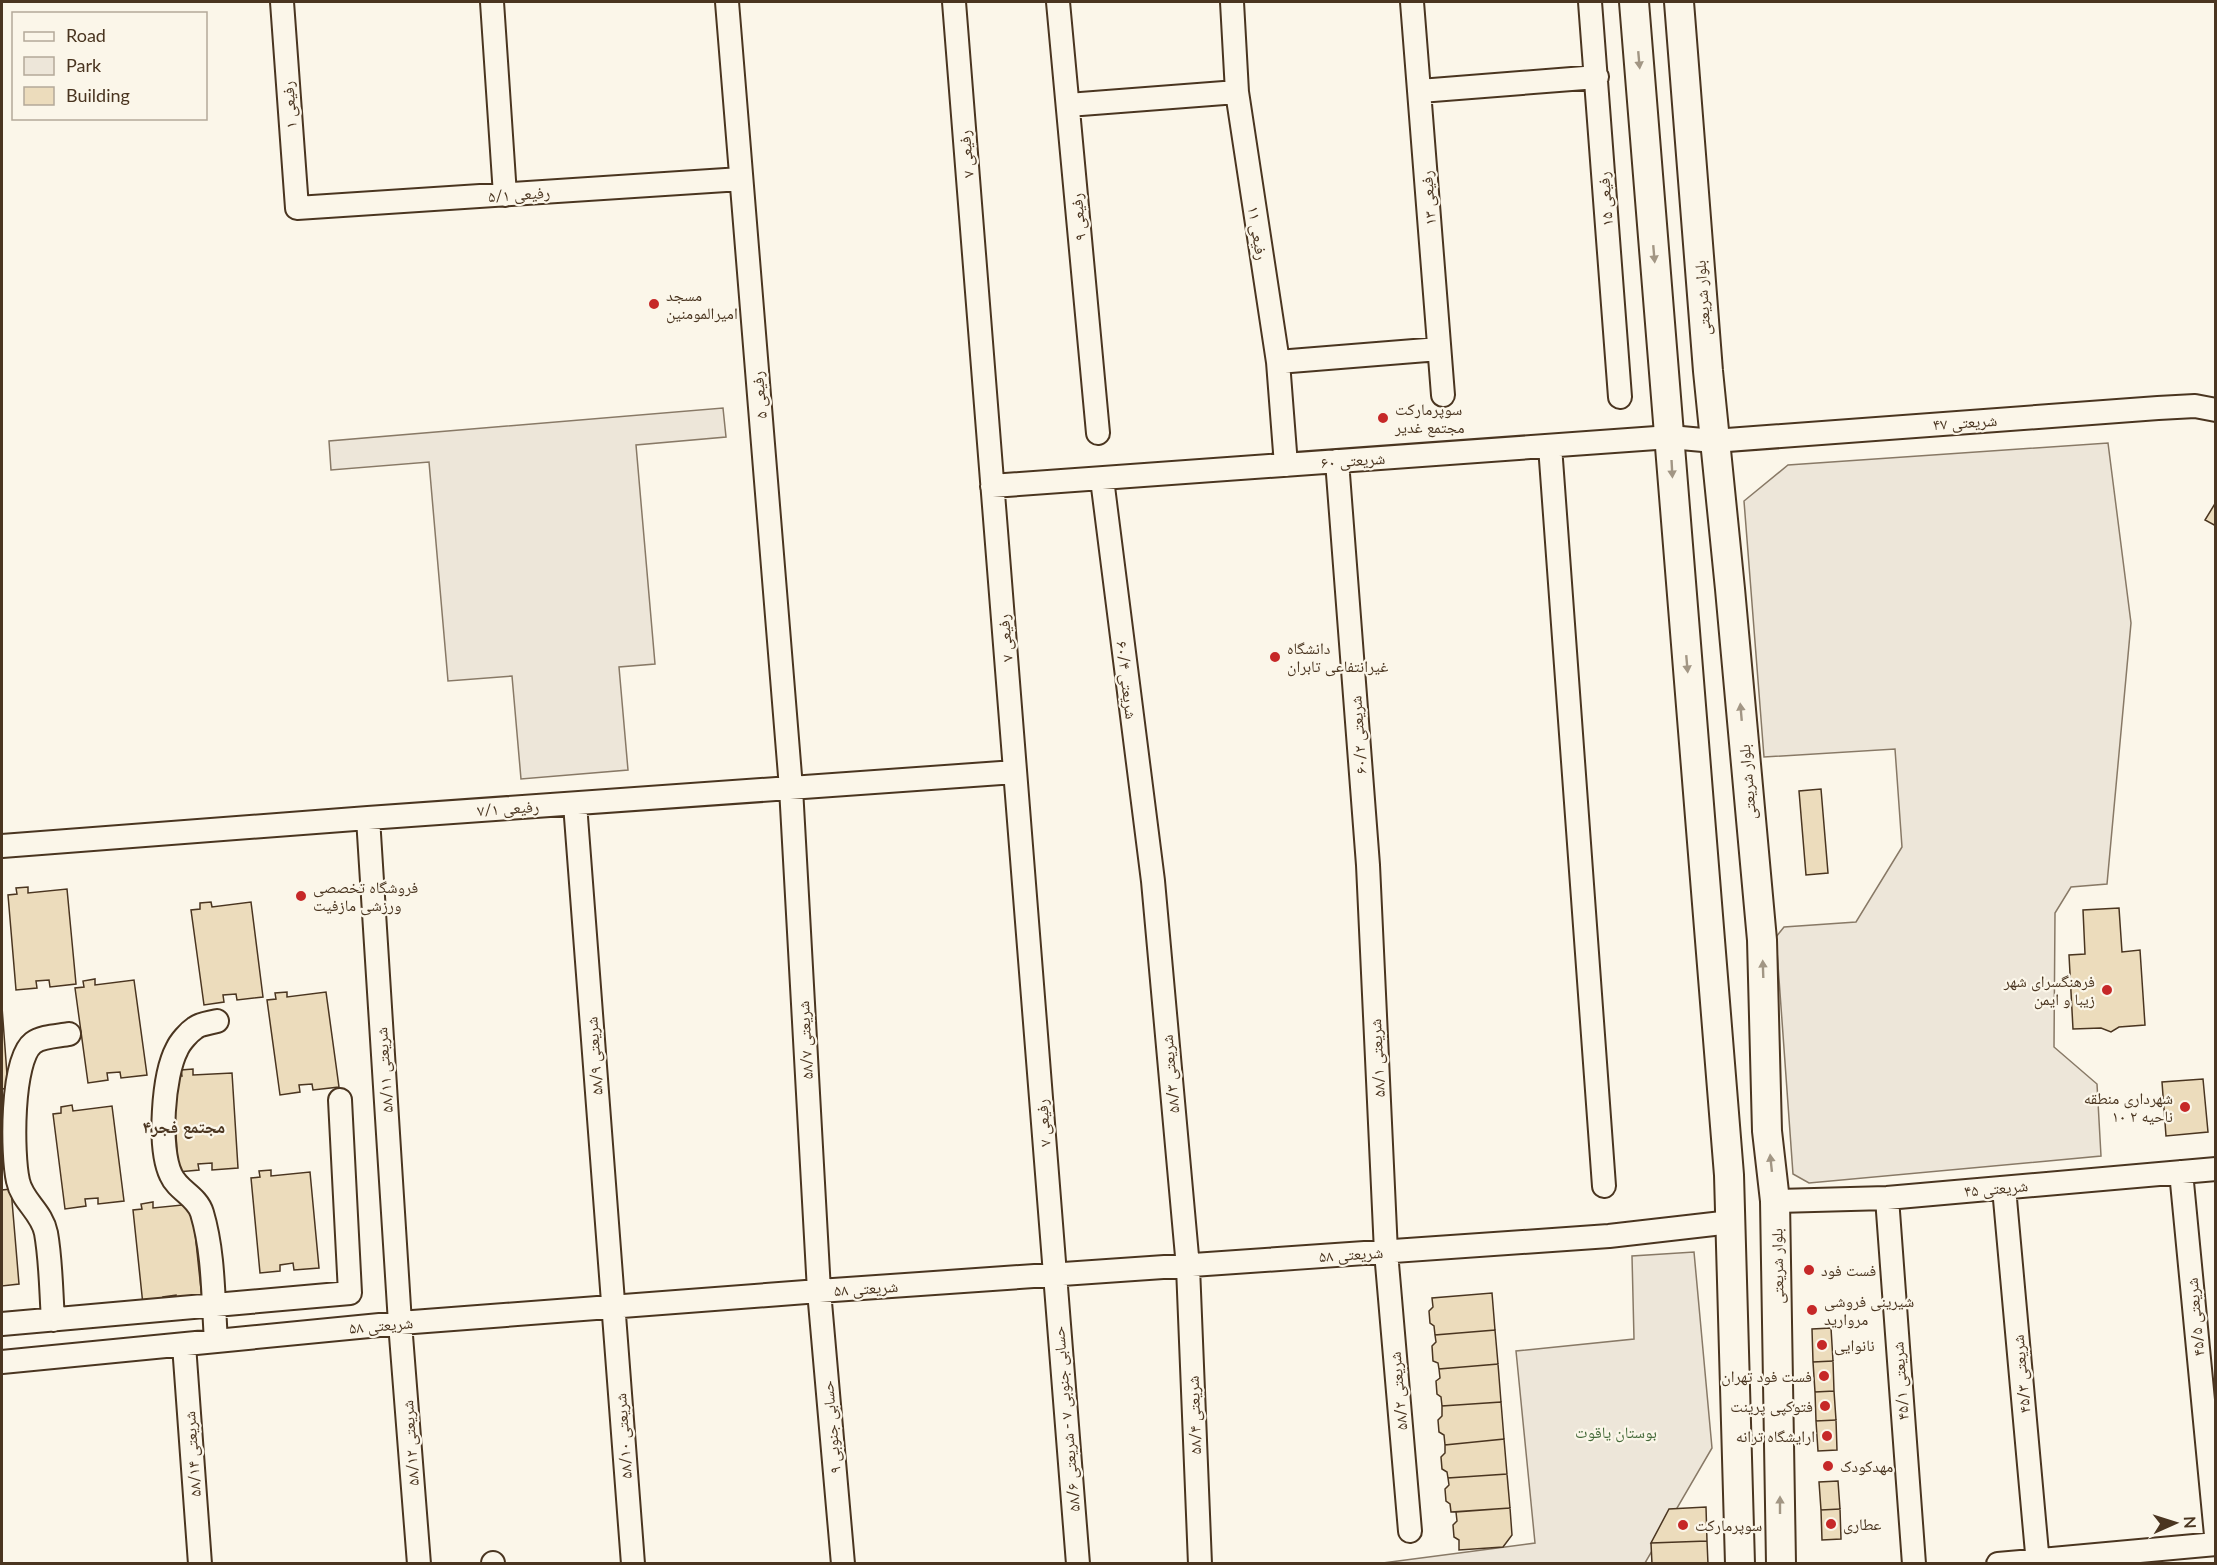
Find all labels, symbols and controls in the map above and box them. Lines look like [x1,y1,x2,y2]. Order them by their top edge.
legend [12,12,207,120]
text: Road [66,24,106,46]
one-way arrow [1634,50,1644,69]
text: Park [66,54,102,76]
street label: رفیعی ۱ [277,81,302,129]
text: Building [66,84,130,106]
street label: رفیعی ۷ [954,129,979,179]
street label: رفیعی ۱۳ [1416,170,1441,226]
street label: رفیعی ۱۵ [1593,171,1618,227]
street label: رفیعی ۵/۱ [487,182,551,207]
street label: رفیعی ۹ [1066,192,1091,242]
street label: رفیعی ۱۱ [1243,204,1272,262]
one-way arrow [1650,245,1659,264]
street label: بلوار شریعتی [1689,259,1716,336]
place label: مسجد امیرالمومنین [666,285,738,324]
marker: مسجد امیرالمومنین [647,297,661,311]
street label: رفیعی ۵ [747,370,772,420]
place label: سوپرمارکت مجتمع غدیر [1394,399,1465,438]
street label: شریعتی ۴۷ [1932,410,1998,435]
marker: سوپرمارکت مجتمع غدیر [1376,411,1390,425]
street label: شریعتی ۶۰ [1320,448,1386,473]
one-way arrow [1667,460,1677,479]
street label: رفیعی ۷ [993,613,1018,663]
place label: دانشگاه غیرانتفاعی تابران [1287,638,1388,677]
street label: شریعتی ۶۰/۴ [1111,640,1142,720]
marker: دانشگاه غیرانتفاعی تابران [1268,650,1282,664]
one-way arrow [1682,654,1691,673]
street label: شریعتی ۶۰/۲ [1345,695,1372,775]
one-way arrow [1736,702,1746,721]
street label: بلوار شریعتی [1734,743,1761,821]
street label: رفیعی ۷/۱ [476,796,540,821]
place label: فروشگاه تخصصی ورزشی مازفیت [313,877,418,916]
marker: فروشگاه تخصصی ورزشی مازفیت [294,889,308,903]
one-way arrow [1758,959,1768,978]
place label: فرهنگسرای شهر زیبا و ایمن [2003,971,2095,1010]
marker: فرهنگسرای شهر زیبا و ایمن [2100,983,2114,997]
street label: شریعتی ۵۸/۷ [793,1000,818,1080]
street label: شریعتی ۵۸/۹ [581,1016,608,1096]
street label: شریعتی ۵۸/۱ [1365,1018,1390,1098]
street label: شریعتی ۵۸/۱۱ [371,1026,398,1114]
street label: شریعتی ۵۸/۳ [1157,1034,1184,1114]
place label: شهرداری منطقه ۱۰ ناحیه ۲ [2084,1088,2173,1125]
street label: رفیعی ۷ [1031,1099,1056,1147]
marker: شهرداری منطقه ۱۰ ناحیه ۲ [2178,1100,2192,1114]
district label: مجتمع فجر۴ [143,1115,225,1139]
one-way arrow [1766,1154,1776,1173]
street label: شریعتی ۴۵ [1963,1175,2029,1202]
street label: بلوار شریعتی [1766,1228,1789,1304]
street label: شریعتی ۵۸ [1318,1242,1384,1267]
place label: فست فود [1821,1260,1876,1280]
marker: فست فود [1802,1263,1816,1277]
street label: شریعتی ۵۸ [833,1276,899,1301]
street label: شریعتی ۴۵/۵ [2182,1277,2209,1357]
place label: شیرینی فروشی مروارید [1824,1291,1914,1329]
marker: شیرینی فروشی مروارید [1805,1303,1819,1317]
street label: شریعتی ۵۸ [348,1312,414,1339]
street label: حسابی جنوبی ۷ - شریعتی ۵۸/۶ [1048,1325,1085,1513]
street label: شریعتی ۴۵/۳ [2008,1334,2035,1414]
place label: نانوایی [1834,1335,1875,1356]
marker: نانوایی [1815,1338,1829,1352]
street label: شریعتی ۴۵/۱ [1887,1341,1914,1421]
street label: شریعتی ۵۸/۲ [1385,1351,1412,1431]
place label: فست فود تهران [1721,1366,1812,1387]
marker: فست فود تهران [1817,1369,1831,1383]
street label: شریعتی ۵۸/۴ [1183,1375,1206,1455]
street label: حسابی جنوبی ۹ [817,1380,846,1474]
street label: شریعتی ۵۸/۱۰ [610,1392,637,1480]
place label: فتوکپی پرینت [1730,1396,1813,1417]
street label: شریعتی ۵۸/۱۲ [397,1399,424,1487]
marker: فتوکپی پرینت [1818,1399,1832,1413]
street label: شریعتی ۵۸/۱۴ [179,1410,206,1498]
park label: بوستان یاقوت [1575,1422,1657,1443]
place label: ارایشگاه ترانه [1736,1426,1815,1446]
marker: ارایشگاه ترانه [1820,1429,1834,1443]
place label: مهدکودک [1840,1456,1893,1476]
marker: مهدکودک [1821,1459,1835,1473]
north arrow [2145,1493,2205,1553]
one-way arrow [1775,1496,1785,1515]
place label: عطاری [1843,1514,1881,1535]
place label: سوپرمارکت [1695,1515,1762,1535]
text: N [2181,1516,2200,1529]
marker: عطاری [1824,1517,1838,1531]
marker: سوپرمارکت [1676,1518,1690,1532]

